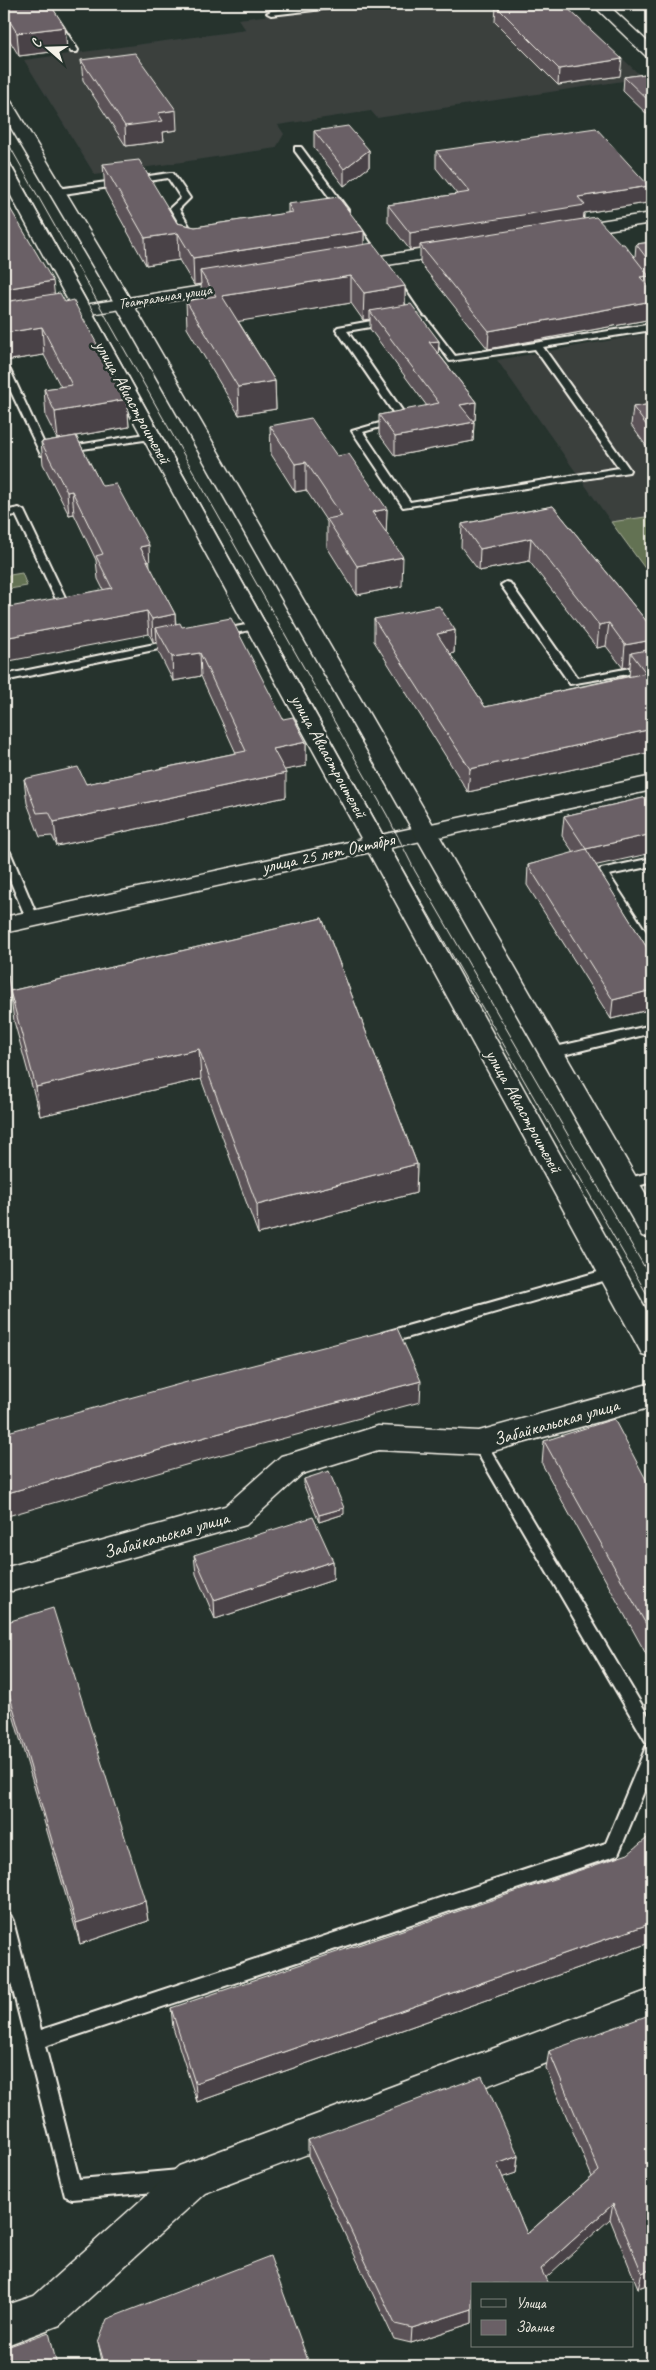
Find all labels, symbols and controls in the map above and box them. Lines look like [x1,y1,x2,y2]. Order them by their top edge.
north arrow [22,22,72,72]
text: С [27,36,46,50]
street label: Театральная улица [117,280,214,314]
street label: улица Авиастроителей [89,335,177,469]
street label: улица Авиастроителей [285,689,373,823]
street label: улица 25 лет Октября [259,828,398,878]
street label: улица Авиастроителей [480,1044,568,1178]
street label: Забайкальская улица [491,1393,623,1450]
street label: Забайкальская улица [101,1506,233,1563]
legend [471,2282,634,2348]
text: Улица [516,2294,547,2313]
text: Здание [516,2318,555,2337]

